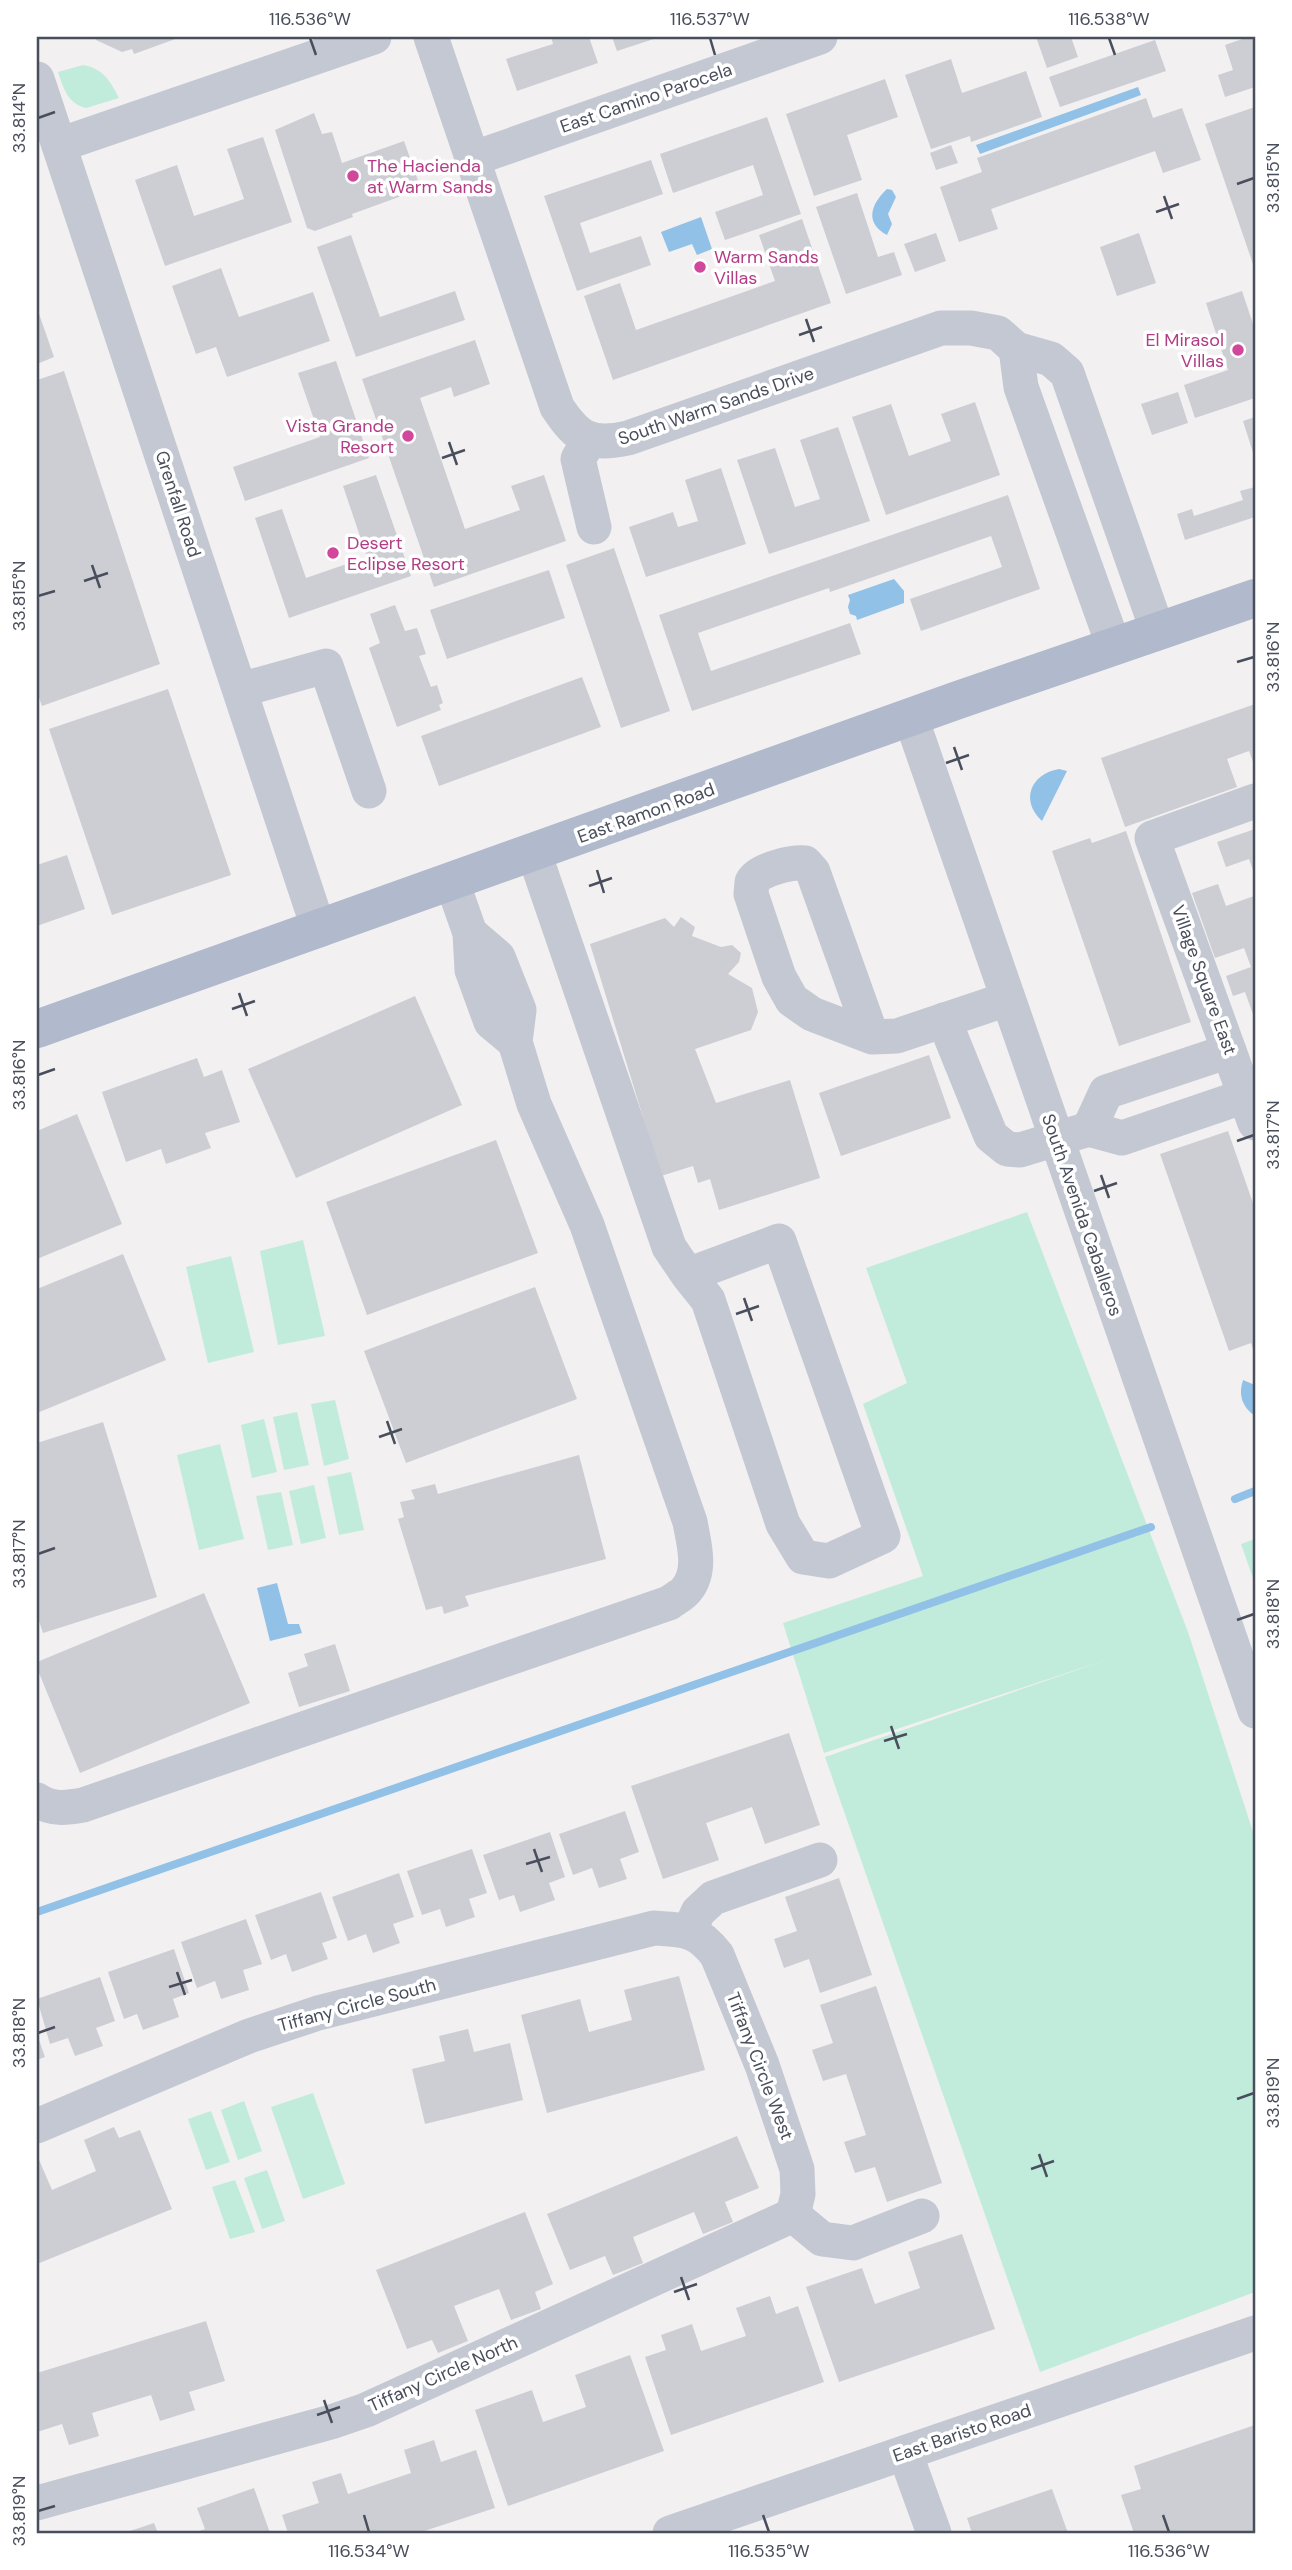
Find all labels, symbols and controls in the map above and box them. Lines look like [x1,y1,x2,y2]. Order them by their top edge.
text: 116.536°W [269,7,351,31]
text: 116.537°W [670,7,750,31]
text: 116.538°W [1068,7,1150,31]
street label: East Camino Parocela [557,57,735,139]
text: 33.814°N [7,83,31,153]
text: 33.815°N [1261,143,1285,213]
place label: The Hacienda at Warm Sands [367,154,493,199]
marker: The Hacienda at Warm Sands [345,168,361,184]
place label: Warm Sands Villas [714,245,819,290]
marker: Warm Sands Villas [692,259,708,275]
place label: El Mirasol Villas [1145,328,1224,373]
marker: El Mirasol Villas [1230,342,1246,358]
street label: South Warm Sands Drive [615,361,817,451]
place label: Vista Grande Resort [285,414,394,459]
marker: Vista Grande Resort [400,428,416,444]
street label: Grenfall Road [149,448,207,560]
place label: Desert Eclipse Resort [347,531,465,576]
marker: Desert Eclipse Resort [325,545,341,561]
text: 33.815°N [7,561,31,631]
text: 33.816°N [1261,622,1285,692]
street label: East Ramon Road [574,777,718,849]
street label: Village Square East [1166,902,1242,1058]
text: 33.816°N [7,1040,31,1110]
text: 33.817°N [1261,1100,1285,1170]
street label: South Avenida Caballeros [1036,1111,1128,1319]
text: 33.817°N [7,1519,31,1589]
text: 33.818°N [1261,1579,1285,1649]
street label: Tiffany Circle South [275,1972,439,2038]
street label: Tiffany Circle West [721,1989,799,2143]
text: 33.818°N [7,1998,31,2068]
text: 33.819°N [1261,2058,1285,2128]
street label: Tiffany Circle North [365,2330,521,2418]
street label: East Baristo Road [890,2398,1034,2468]
text: 33.819°N [7,2476,31,2546]
text: 116.534°W [328,2539,410,2563]
text: 116.535°W [728,2539,810,2563]
text: 116.536°W [1128,2539,1210,2563]

